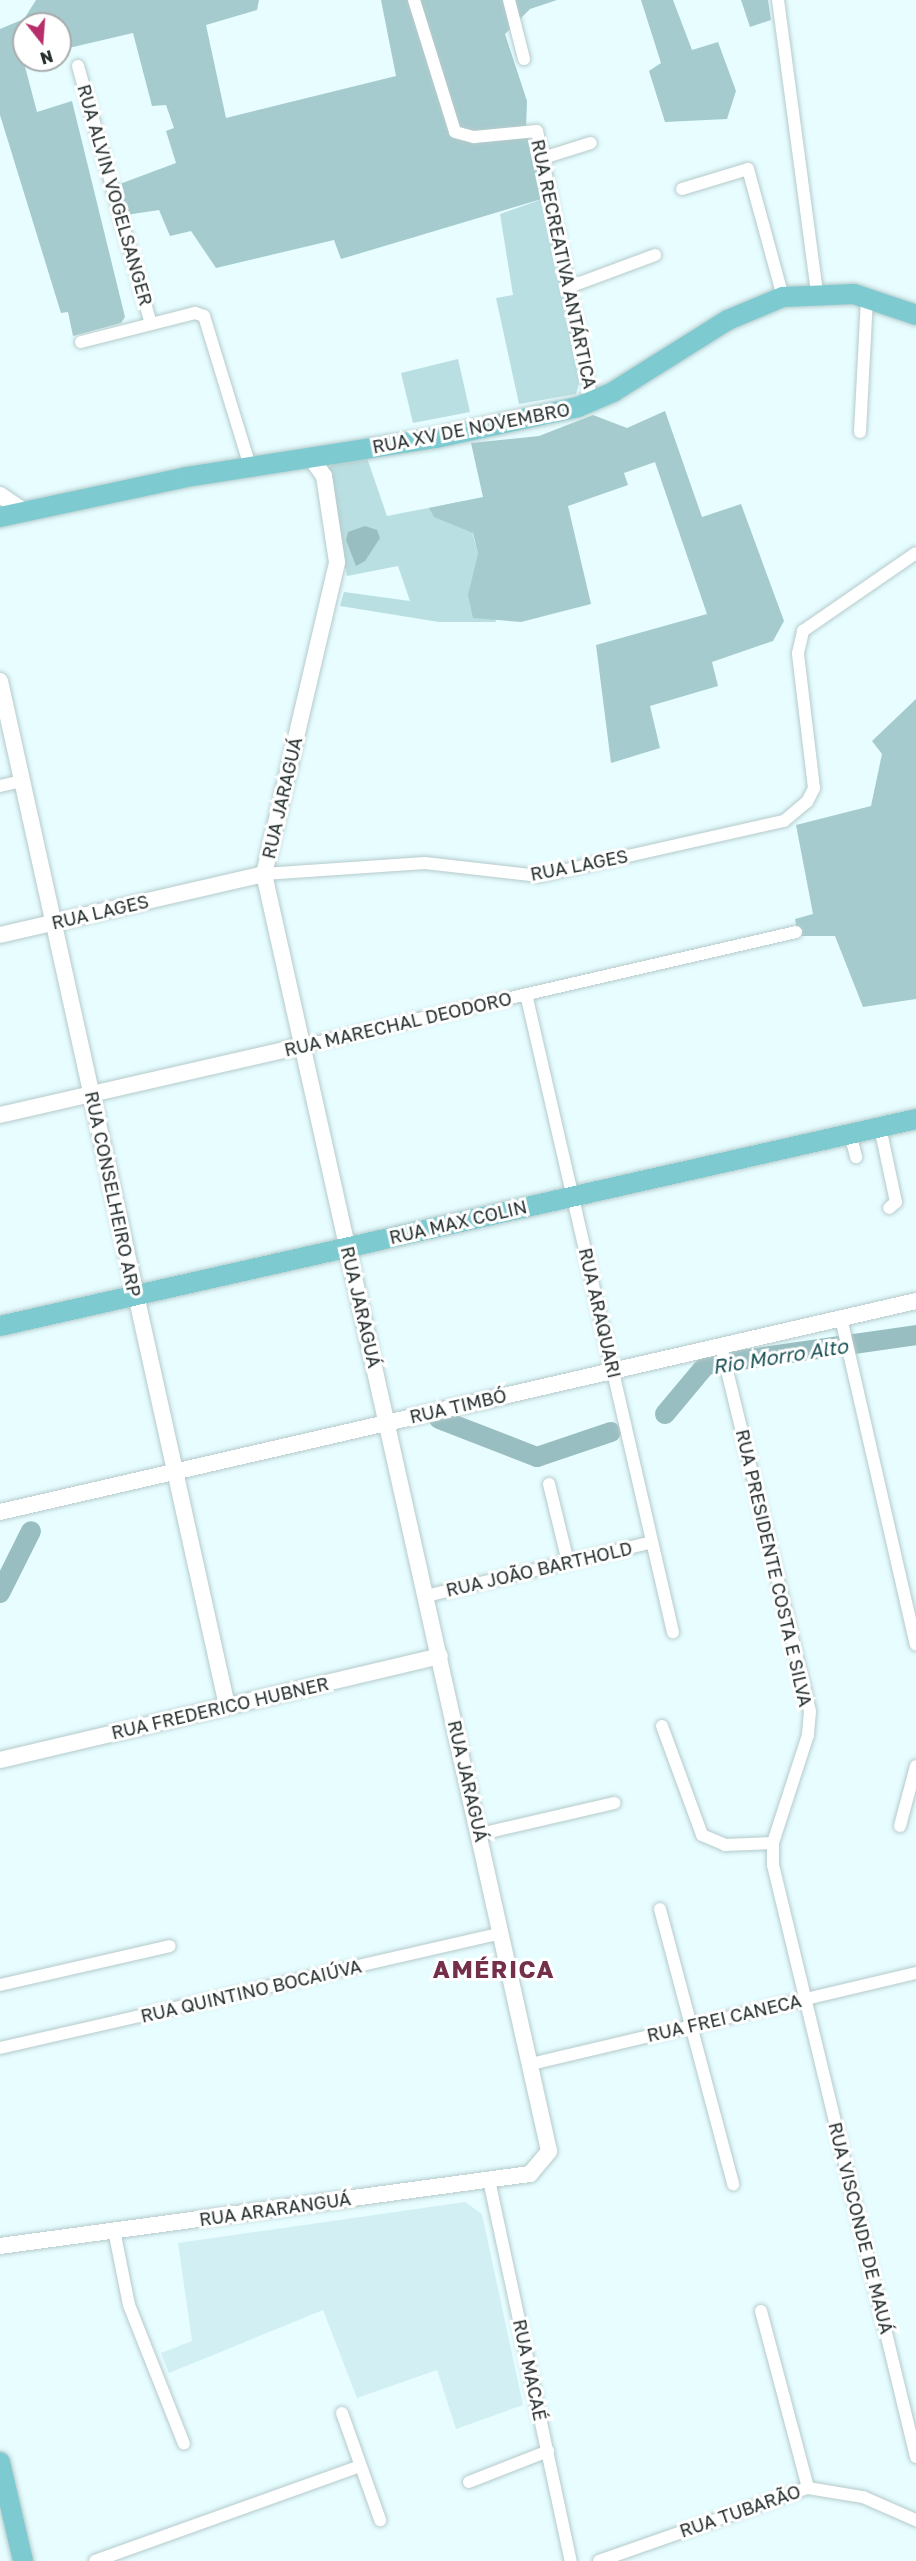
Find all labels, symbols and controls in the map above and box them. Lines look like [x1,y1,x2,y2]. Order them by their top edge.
north arrow [12,12,72,72]
text: N [38,46,55,69]
street label: RUA ALVIN VOGELSANGER [73,82,157,308]
street label: RUA RECREATIVA ANTÁRTICA [527,137,601,391]
street label: RUA XV DE NOVEMBRO [370,398,572,458]
street label: RUA JARAGUÁ [258,735,306,861]
street label: RUA LAGES [528,845,630,885]
street label: RUA LAGES [49,890,151,934]
street label: RUA MARECHAL DEODORO [282,987,514,1061]
street label: RUA CONSELHEIRO ARP [81,1089,145,1299]
street label: RUA MAX COLIN [387,1196,529,1248]
street label: RUA JARAGUÁ [337,1244,385,1370]
street label: RUA ARAQUARI [575,1246,625,1380]
water label: Rio Morro Alto [711,1333,849,1379]
street label: RUA TIMBÓ [407,1384,509,1428]
street label: RUA PRESIDENTE COSTA E SILVA [732,1427,816,1709]
street label: RUA JOÃO BARTHOLD [444,1537,634,1601]
street label: RUA FREDERICO HUBNER [109,1672,331,1744]
street label: RUA JARAGUÁ [444,1718,492,1844]
street label: RUA QUINTINO BOCAIÚVA [139,1955,363,2027]
district label: AMÉRICA [433,1955,555,1983]
street label: RUA FREI CANECA [645,1990,803,2046]
street label: RUA VISCONDE DE MAUÁ [824,2120,898,2336]
street label: RUA ARARANGUÁ [198,2188,352,2230]
street label: RUA MACAÉ [509,2317,551,2423]
street label: RUA TUBARÃO [677,2480,803,2542]

